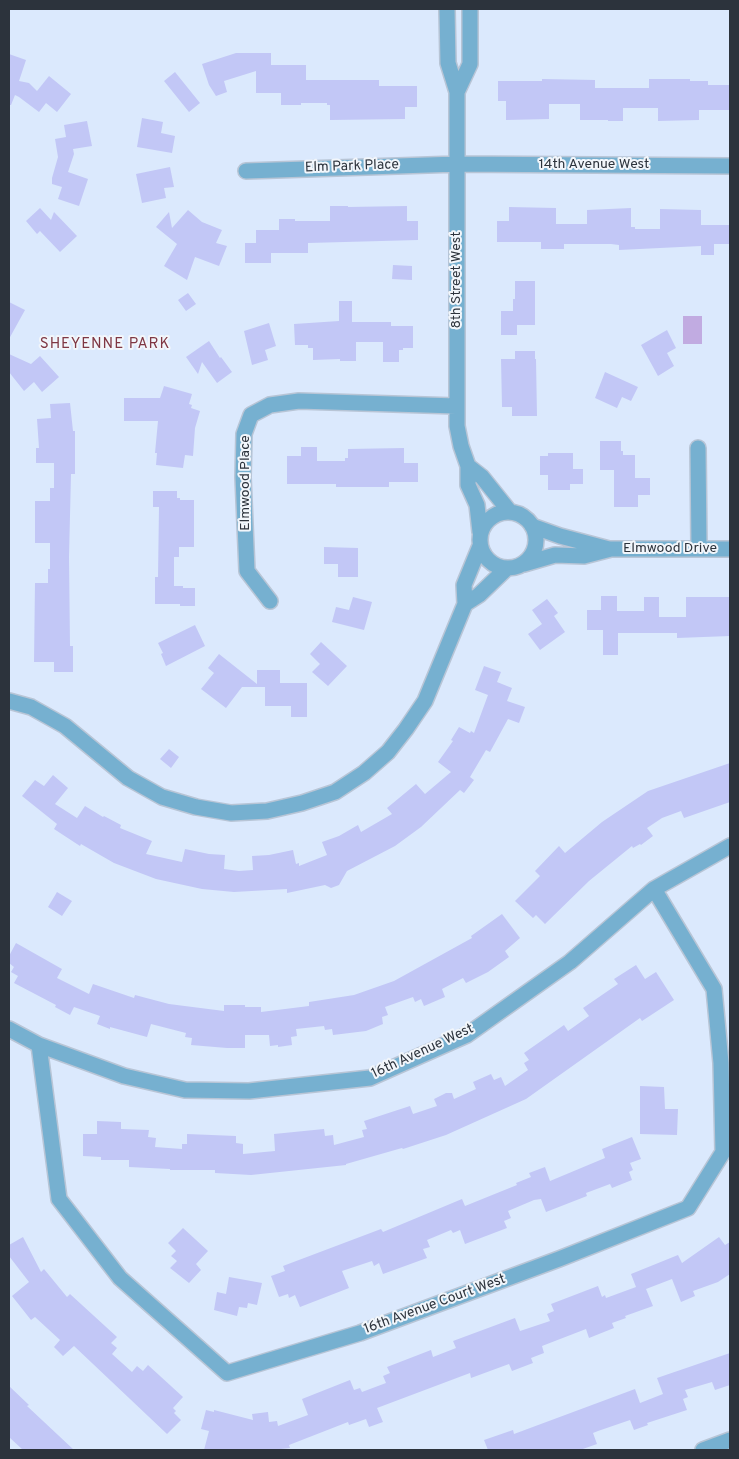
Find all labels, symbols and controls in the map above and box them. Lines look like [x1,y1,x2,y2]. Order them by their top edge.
street label: Elm Park Place [305,157,399,177]
street label: 14th Avenue West [539,157,649,173]
street label: 8th Street West [449,232,465,328]
district label: SHEYENNE PARK [38,336,172,354]
street label: Elmwood Place [238,435,254,531]
street label: Elmwood Drive [623,541,717,557]
street label: 16th Avenue West [369,1021,477,1083]
street label: 16th Avenue Court West [362,1272,508,1338]

